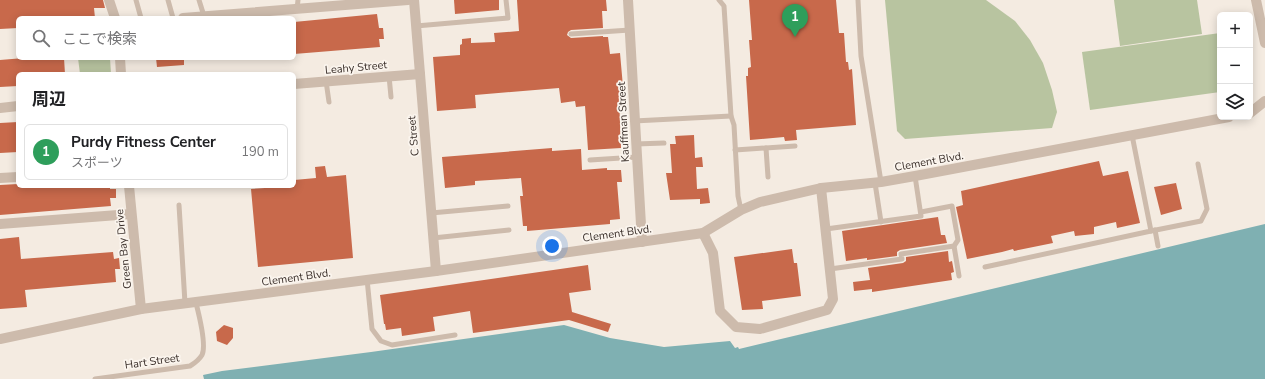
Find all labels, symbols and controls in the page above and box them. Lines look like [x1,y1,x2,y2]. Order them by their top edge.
pin: 1 [782,4,808,37]
map controls [1217,12,1253,120]
button: + [1217,12,1253,48]
search box [16,16,296,60]
icon: search [30,27,52,49]
text: ここで検索 [62,29,137,49]
button: − [1217,48,1253,84]
street label: Leahy Street [324,57,388,78]
street label: Kauffman Street [614,81,633,162]
button: layers [1217,84,1253,120]
text: 周辺 [32,88,66,111]
street label: C Street [404,115,423,157]
text: Purdy Fitness Center [71,132,216,152]
text: 1 [42,143,50,161]
text: 190 m [241,143,279,161]
street label: Clement Blvd. [893,148,965,175]
text: スポーツ [71,154,123,172]
street label: Green Bay Drive [112,208,135,290]
street label: Clement Blvd. [581,221,653,246]
your location [542,236,562,256]
street label: Clement Blvd. [260,265,332,290]
street label: Hart Street [124,350,181,373]

